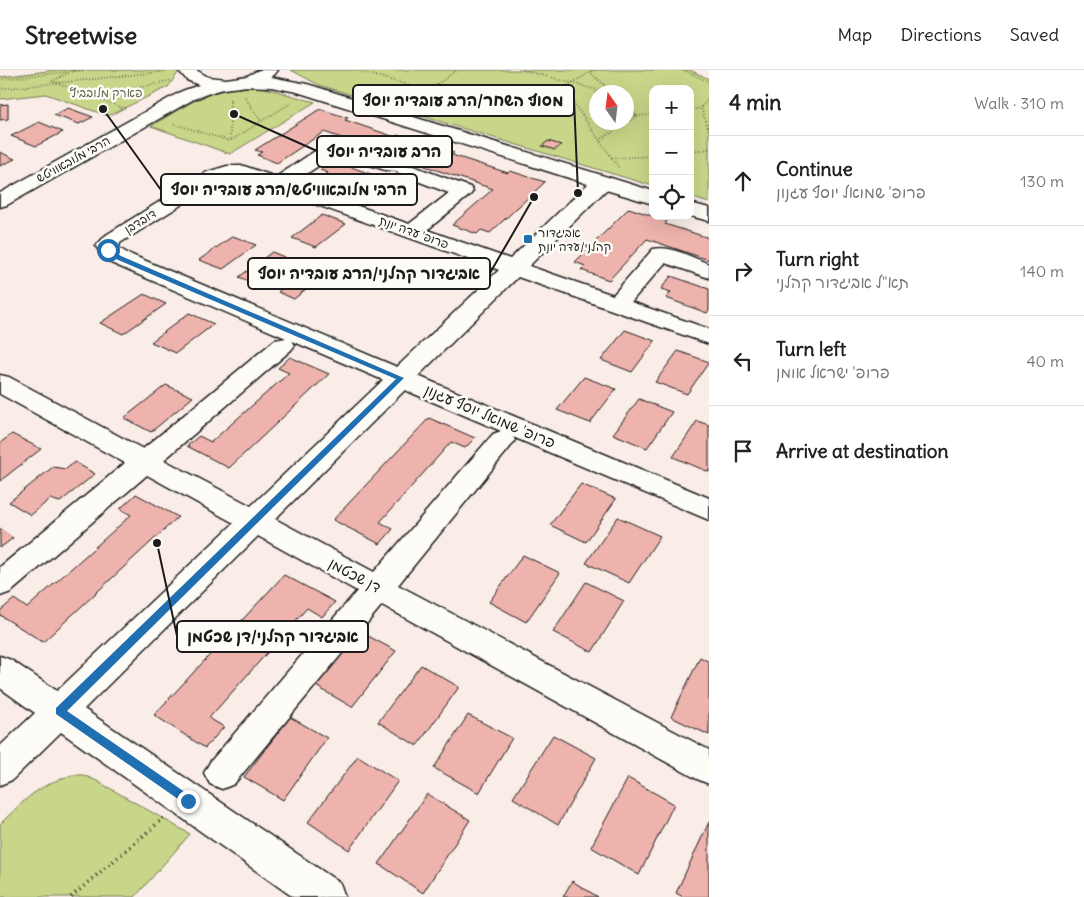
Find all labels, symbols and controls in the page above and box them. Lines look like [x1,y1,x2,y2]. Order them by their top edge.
text: Streetwise [25,20,137,50]
text: Map [837,23,872,46]
text: Directions [900,23,982,46]
text: Saved [1010,23,1059,46]
park label: פארק מלובביץ [70,85,142,100]
callout: מסוף השחר/הרב עובדיה יוסף [353,85,574,116]
north arrow [589,85,634,130]
map controls [649,85,694,220]
button: + [649,85,694,130]
text: 4 min [729,89,781,116]
text: מסוף השחר/הרב עובדיה יוסף [363,90,564,110]
text: Walk · 310 m [974,93,1064,113]
button: − [649,130,694,175]
street label: הרבי מלובאוויטש [33,133,113,185]
callout: הרב עובדיה יוסף [317,136,452,167]
text: הרב עובדיה יוסף [327,141,441,161]
text: Continue [776,157,853,181]
icon: ahead [729,167,757,195]
text: 130 m [1020,171,1064,191]
callout: הרבי מלובאוויטש/הרב עובדיה יוסף [161,174,417,205]
button: locate [649,175,694,220]
text: הרבי מלובאוויטש/הרב עובדיה יוסף [171,179,407,199]
text: פרופ' שמואל יוסף עגנון [776,182,926,202]
street label: דובדבן [121,205,159,237]
street label: פרופ' עדה יונת [377,212,451,252]
place label: אביגדור קהלני/עדה יונת [538,225,611,255]
marker: אביגדור קהלני/עדה יונת [522,233,534,245]
route start [97,239,120,262]
text: Turn right [776,247,859,271]
icon: right [729,257,757,285]
callout: אביגדור קהלני/הרב עובדיה יוסף [248,258,490,289]
text: 140 m [1020,261,1064,281]
text: אביגדור קהלני/הרב עובדיה יוסף [258,263,480,284]
text: תא"ל אביגדור קהלני [776,272,909,292]
text: Turn left [776,337,846,361]
icon: left [729,347,757,375]
text: 40 m [1026,351,1064,371]
text: פרופ' ישראל אומן [776,362,890,382]
street label: פרופ' שמואל יוסף עגנון [422,380,558,452]
icon: arrive [729,437,757,465]
text: Arrive at destination [776,439,949,463]
street label: דן שכטמן [325,553,384,598]
callout: אביגדור קהלני/דן שכטמן [177,621,368,652]
text: אביגדור קהלני/דן שכטמן [187,626,359,647]
route end [177,790,200,813]

